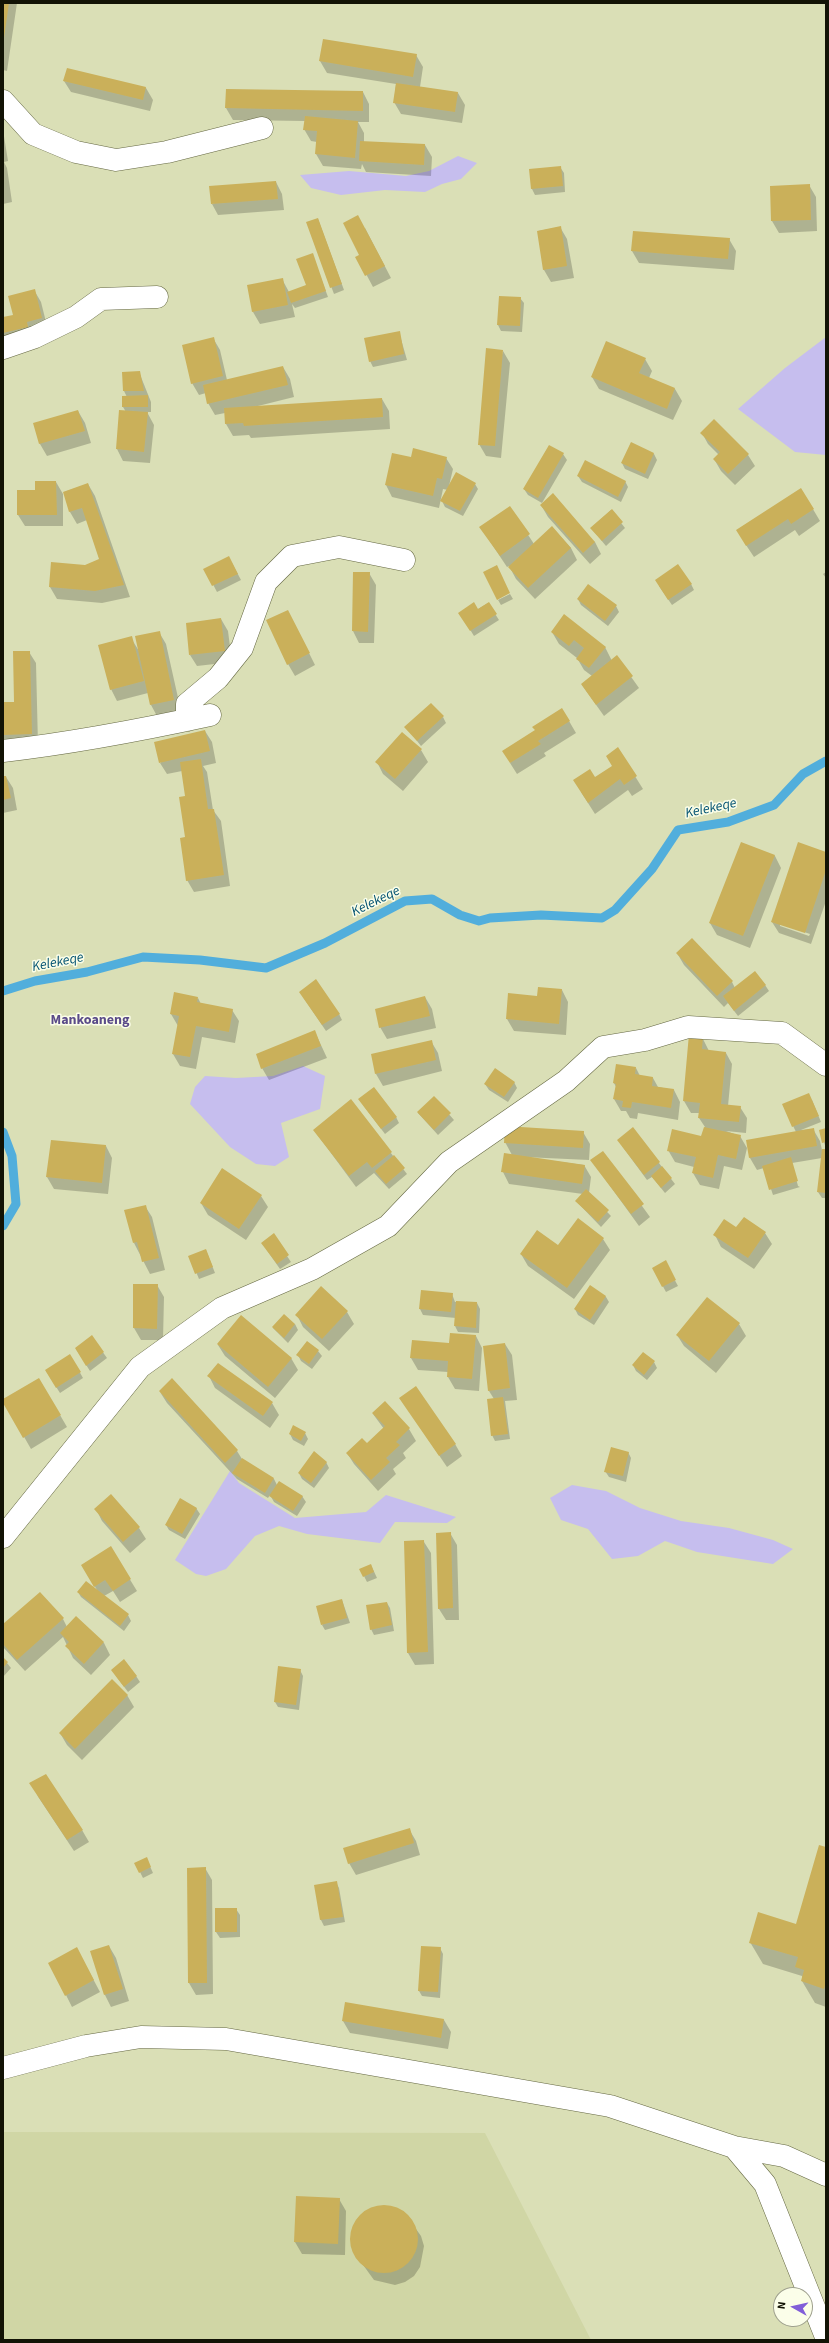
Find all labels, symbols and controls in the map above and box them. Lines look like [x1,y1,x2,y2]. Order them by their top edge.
water label: Kelekeqe [684,795,738,823]
water label: Kelekeqe [349,883,403,921]
water label: Kelekeqe [31,950,85,976]
district label: Mankoaneng [50,1013,130,1029]
north arrow [773,2287,813,2327]
text: N [774,2301,790,2310]

